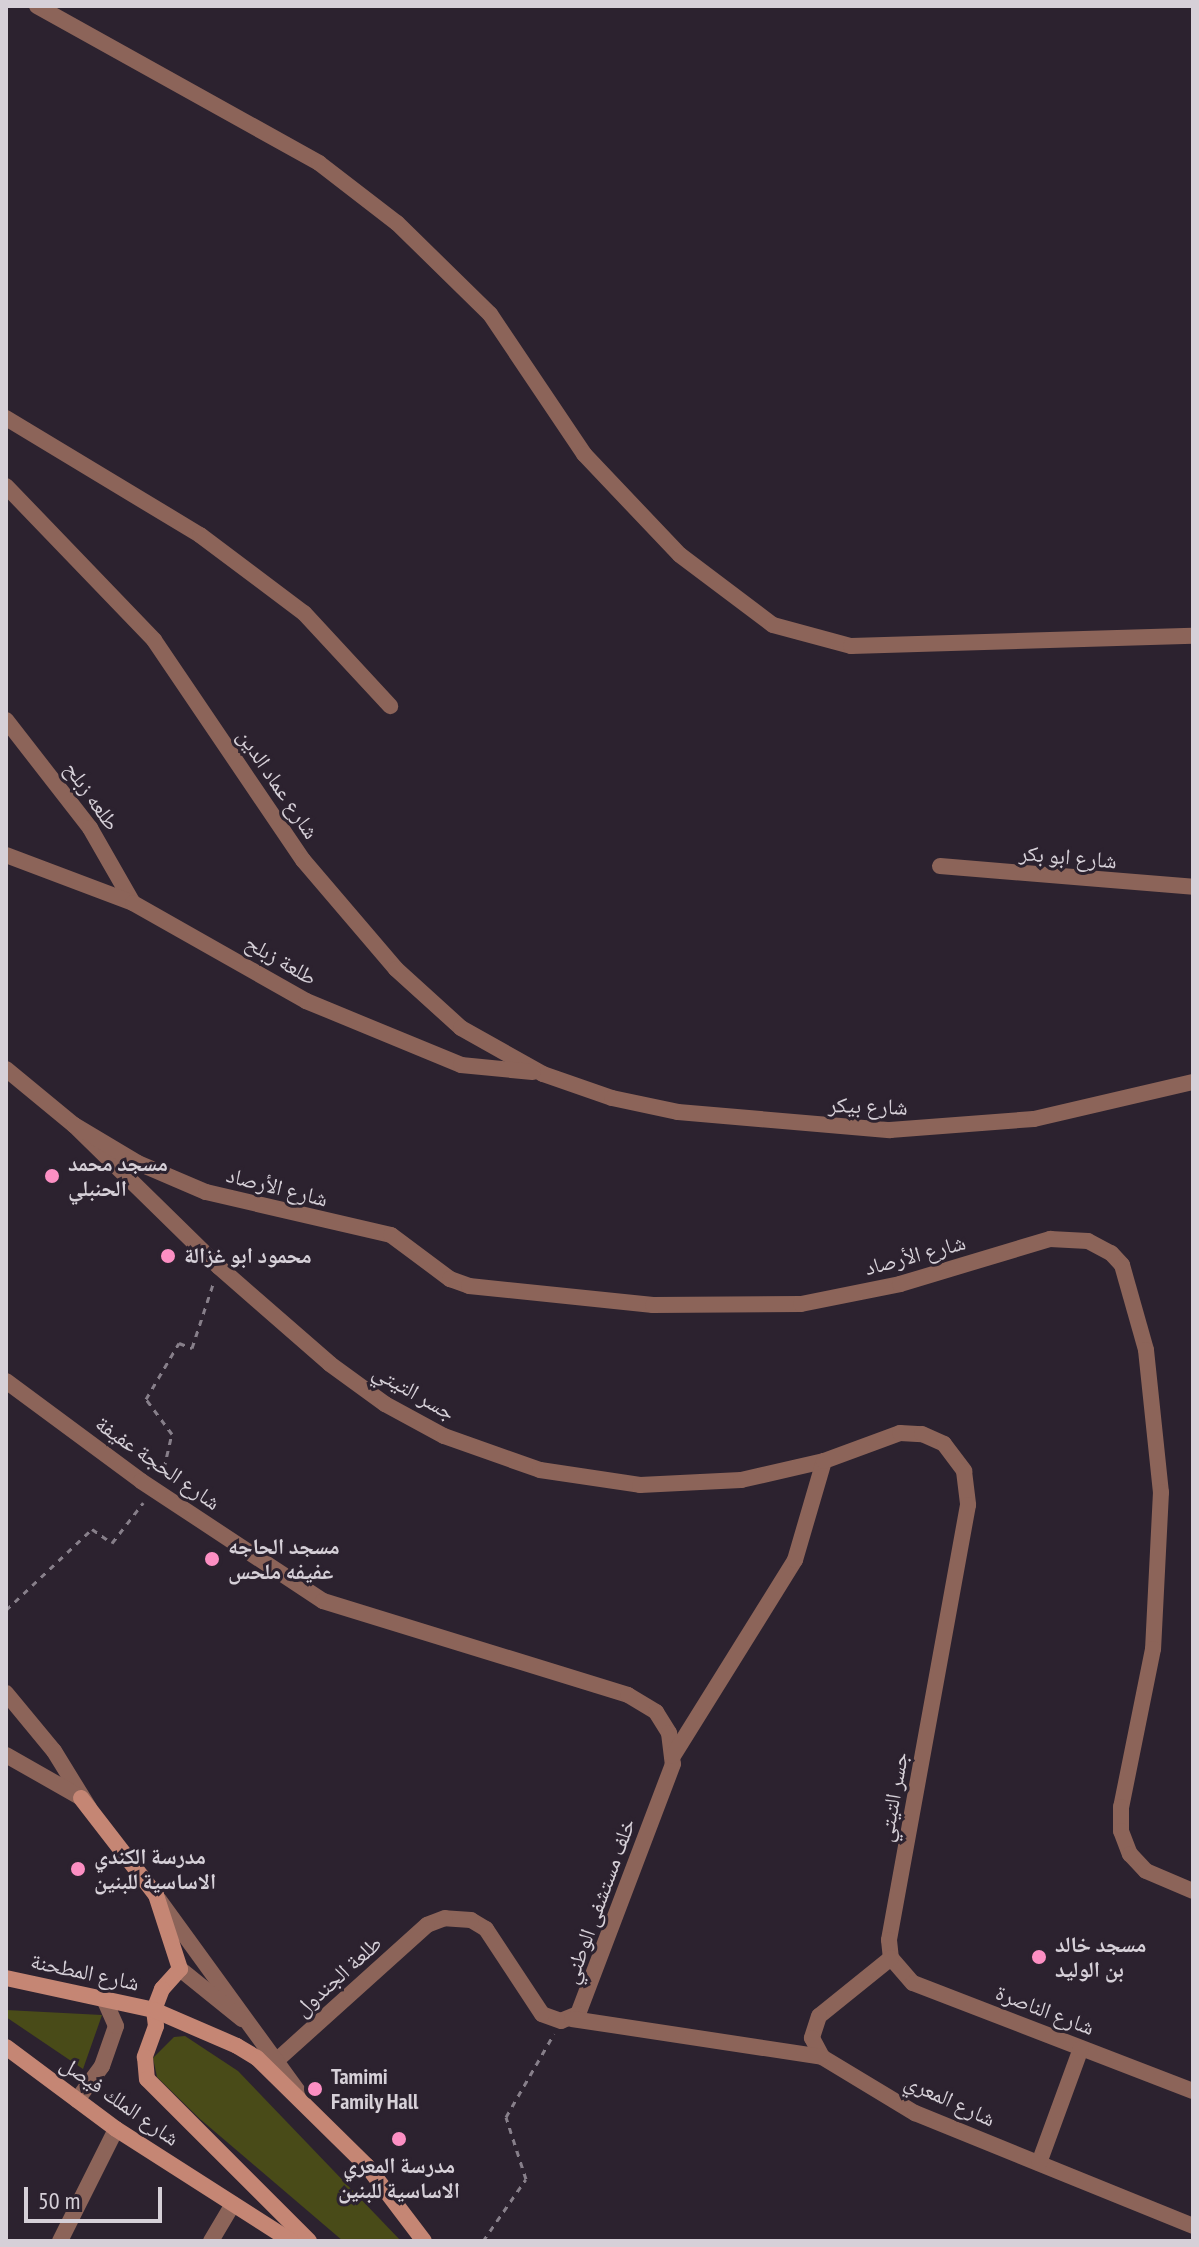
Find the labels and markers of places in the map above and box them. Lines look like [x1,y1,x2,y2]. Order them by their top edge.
place label: مسجد محمد الحنبلي [68,1150,168,1202]
marker: مسجد محمد الحنبلي [43,1167,61,1185]
place label: محمود ابو غزالة [184,1243,312,1269]
marker: محمود ابو غزالة [159,1247,177,1265]
place label: مسجد الحاجه عفيفه ملحس [228,1533,340,1584]
marker: مسجد الحاجه عفيفه ملحس [203,1550,221,1568]
place label: مدرسة الكندي الاساسية للبنين [94,1843,216,1894]
marker: مدرسة الكندي الاساسية للبنين [69,1860,87,1878]
place label: مسجد خالد بن الوليد [1055,1931,1146,1982]
marker: مسجد خالد بن الوليد [1030,1948,1048,1966]
place label: Tamimi Family Hall [331,2063,419,2114]
marker: Tamimi Family Hall [306,2080,324,2098]
marker: مدرسة المعري الاساسية للبنين [390,2130,408,2148]
place label: مدرسة المعري الاساسية للبنين [338,2152,460,2204]

